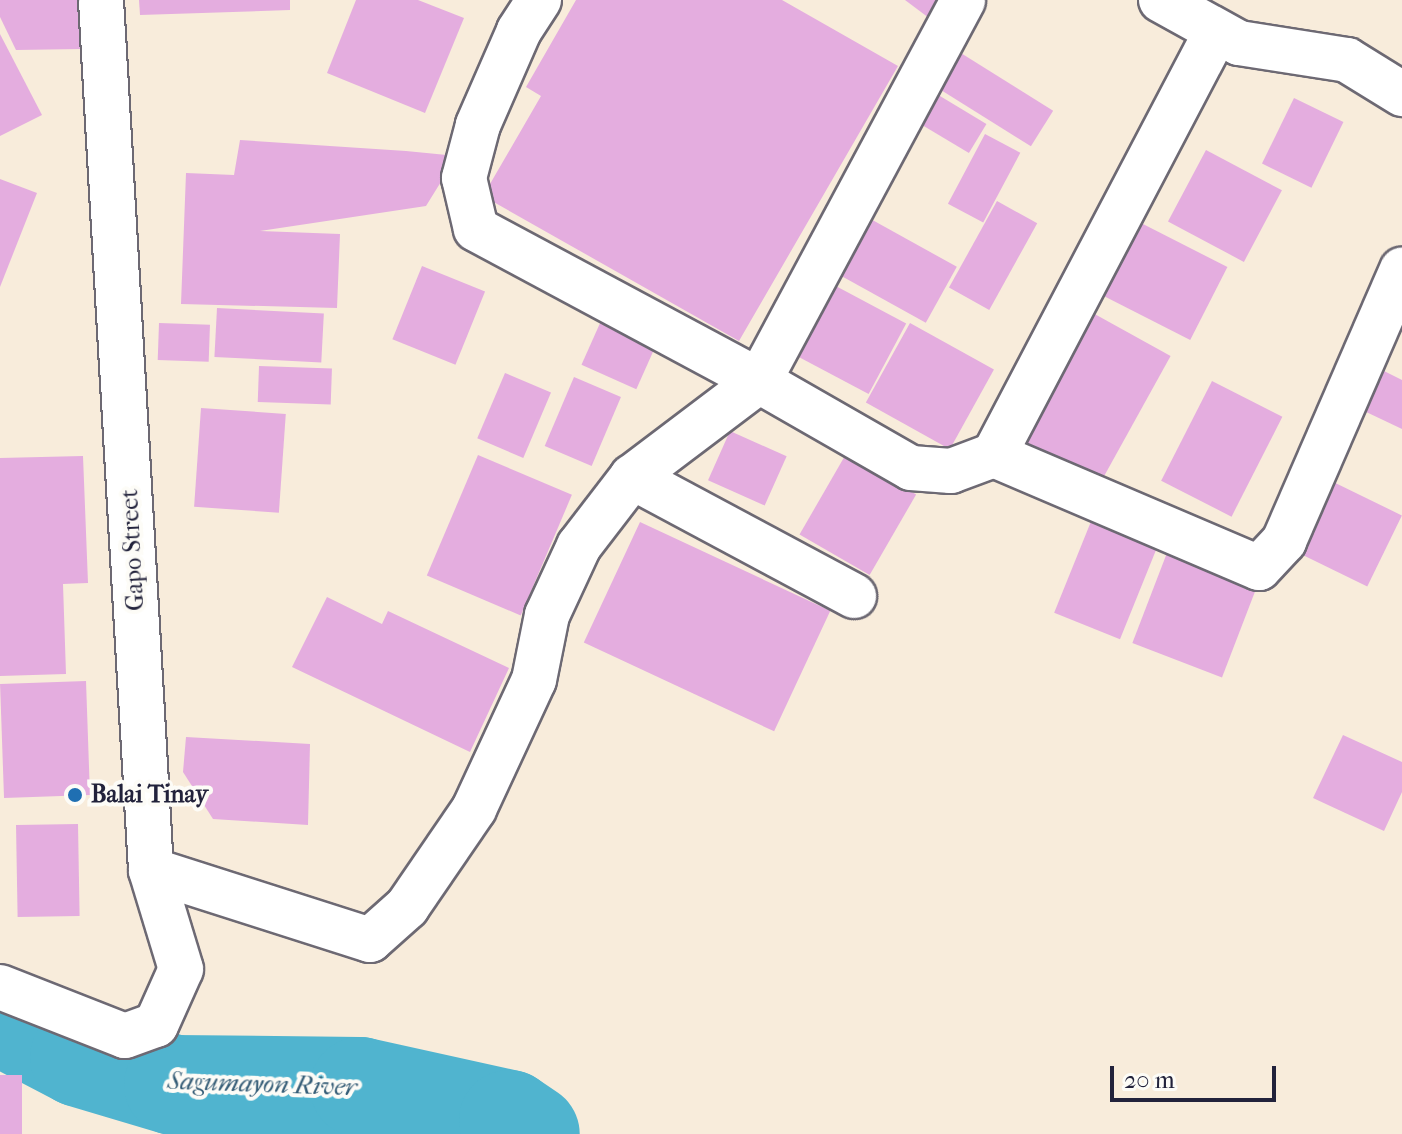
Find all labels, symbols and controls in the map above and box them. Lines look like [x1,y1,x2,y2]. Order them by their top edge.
street label: Gapo Street [115,488,151,612]
place label: Balai Tinay [91,781,208,809]
marker: Balai Tinay [66,786,84,804]
scale bar [1114,1050,1280,1100]
water label: Sagumayon River [167,1065,357,1103]
text: 20 m [1124,1066,1175,1094]

